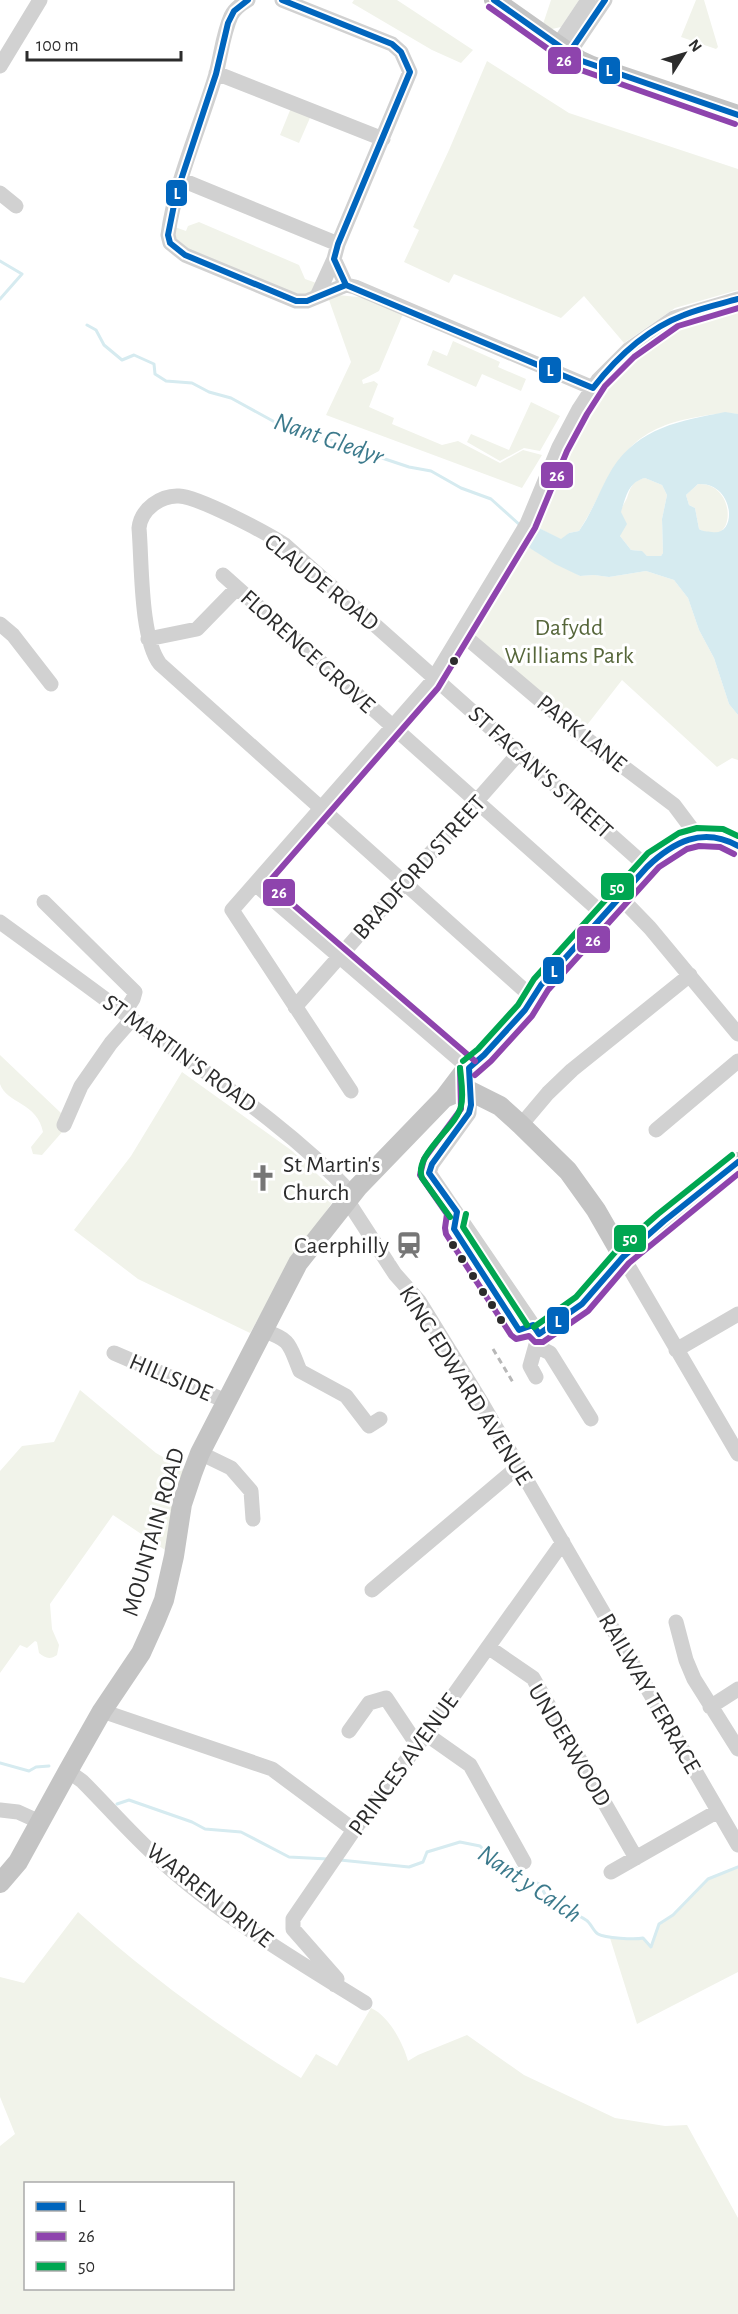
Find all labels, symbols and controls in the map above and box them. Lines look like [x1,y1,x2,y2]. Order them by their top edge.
scale bar [27,24,182,62]
north arrow [654,24,714,84]
text: N [685,36,705,55]
text: 100 m [36,37,79,55]
line badge: 26 [547,46,582,75]
text: 26 [556,53,572,69]
line badge: L [598,56,621,85]
text: L [606,63,613,79]
line badge: L [165,179,188,207]
text: L [174,186,181,202]
line badge: L [538,356,562,384]
text: L [547,363,554,379]
water label: Nant Gledyr [271,408,388,470]
line badge: 26 [540,461,574,489]
text: 26 [549,468,565,484]
street label: CLAUDE ROAD [260,530,383,636]
street label: FLORENCE GROVE [236,586,379,718]
park label: Dafydd Williams Park [504,616,634,668]
unlabelled marker [448,655,460,667]
street label: PARK LANE [532,691,631,777]
street label: ST FAGAN'S STREET [464,702,617,844]
street label: BRADFORD STREET [349,791,491,944]
line badge: 50 [600,872,635,901]
line badge: 26 [262,878,296,907]
text: 50 [609,880,625,896]
text: 26 [271,885,287,901]
line badge: 26 [576,925,611,954]
text: 26 [585,933,601,949]
line badge: L [542,956,565,985]
text: L [551,964,558,980]
street label: ST MARTIN'S ROAD [98,990,261,1117]
place label: St Martin's Church [283,1153,380,1205]
church icon: St Martin's Church [248,1163,278,1193]
line badge: 50 [613,1224,647,1253]
station icon: Caerphilly [394,1230,424,1260]
text: 50 [622,1231,638,1247]
place label: Caerphilly [294,1234,389,1258]
unlabelled marker [447,1239,459,1251]
unlabelled marker [456,1253,468,1265]
unlabelled marker [467,1270,479,1282]
street label: KING EDWARD AVENUE [394,1282,536,1490]
unlabelled marker [477,1286,489,1298]
unlabelled marker [486,1299,498,1311]
line badge: L [546,1306,570,1335]
unlabelled marker [495,1314,507,1326]
text: L [555,1314,562,1330]
street label: HILLSIDE [126,1350,216,1406]
street label: MOUNTAIN ROAD [118,1445,189,1619]
street label: RAILWAY TERRACE [594,1609,705,1778]
street label: UNDERWOOD [523,1680,615,1811]
street label: PRINCES AVENUE [344,1689,463,1840]
street label: WARREN DRIVE [142,1839,278,1953]
water label: Nant y Calch [473,1840,586,1928]
legend [24,2182,234,2290]
text: L [78,2198,86,2216]
text: 26 [78,2228,95,2246]
text: 50 [78,2258,95,2276]

